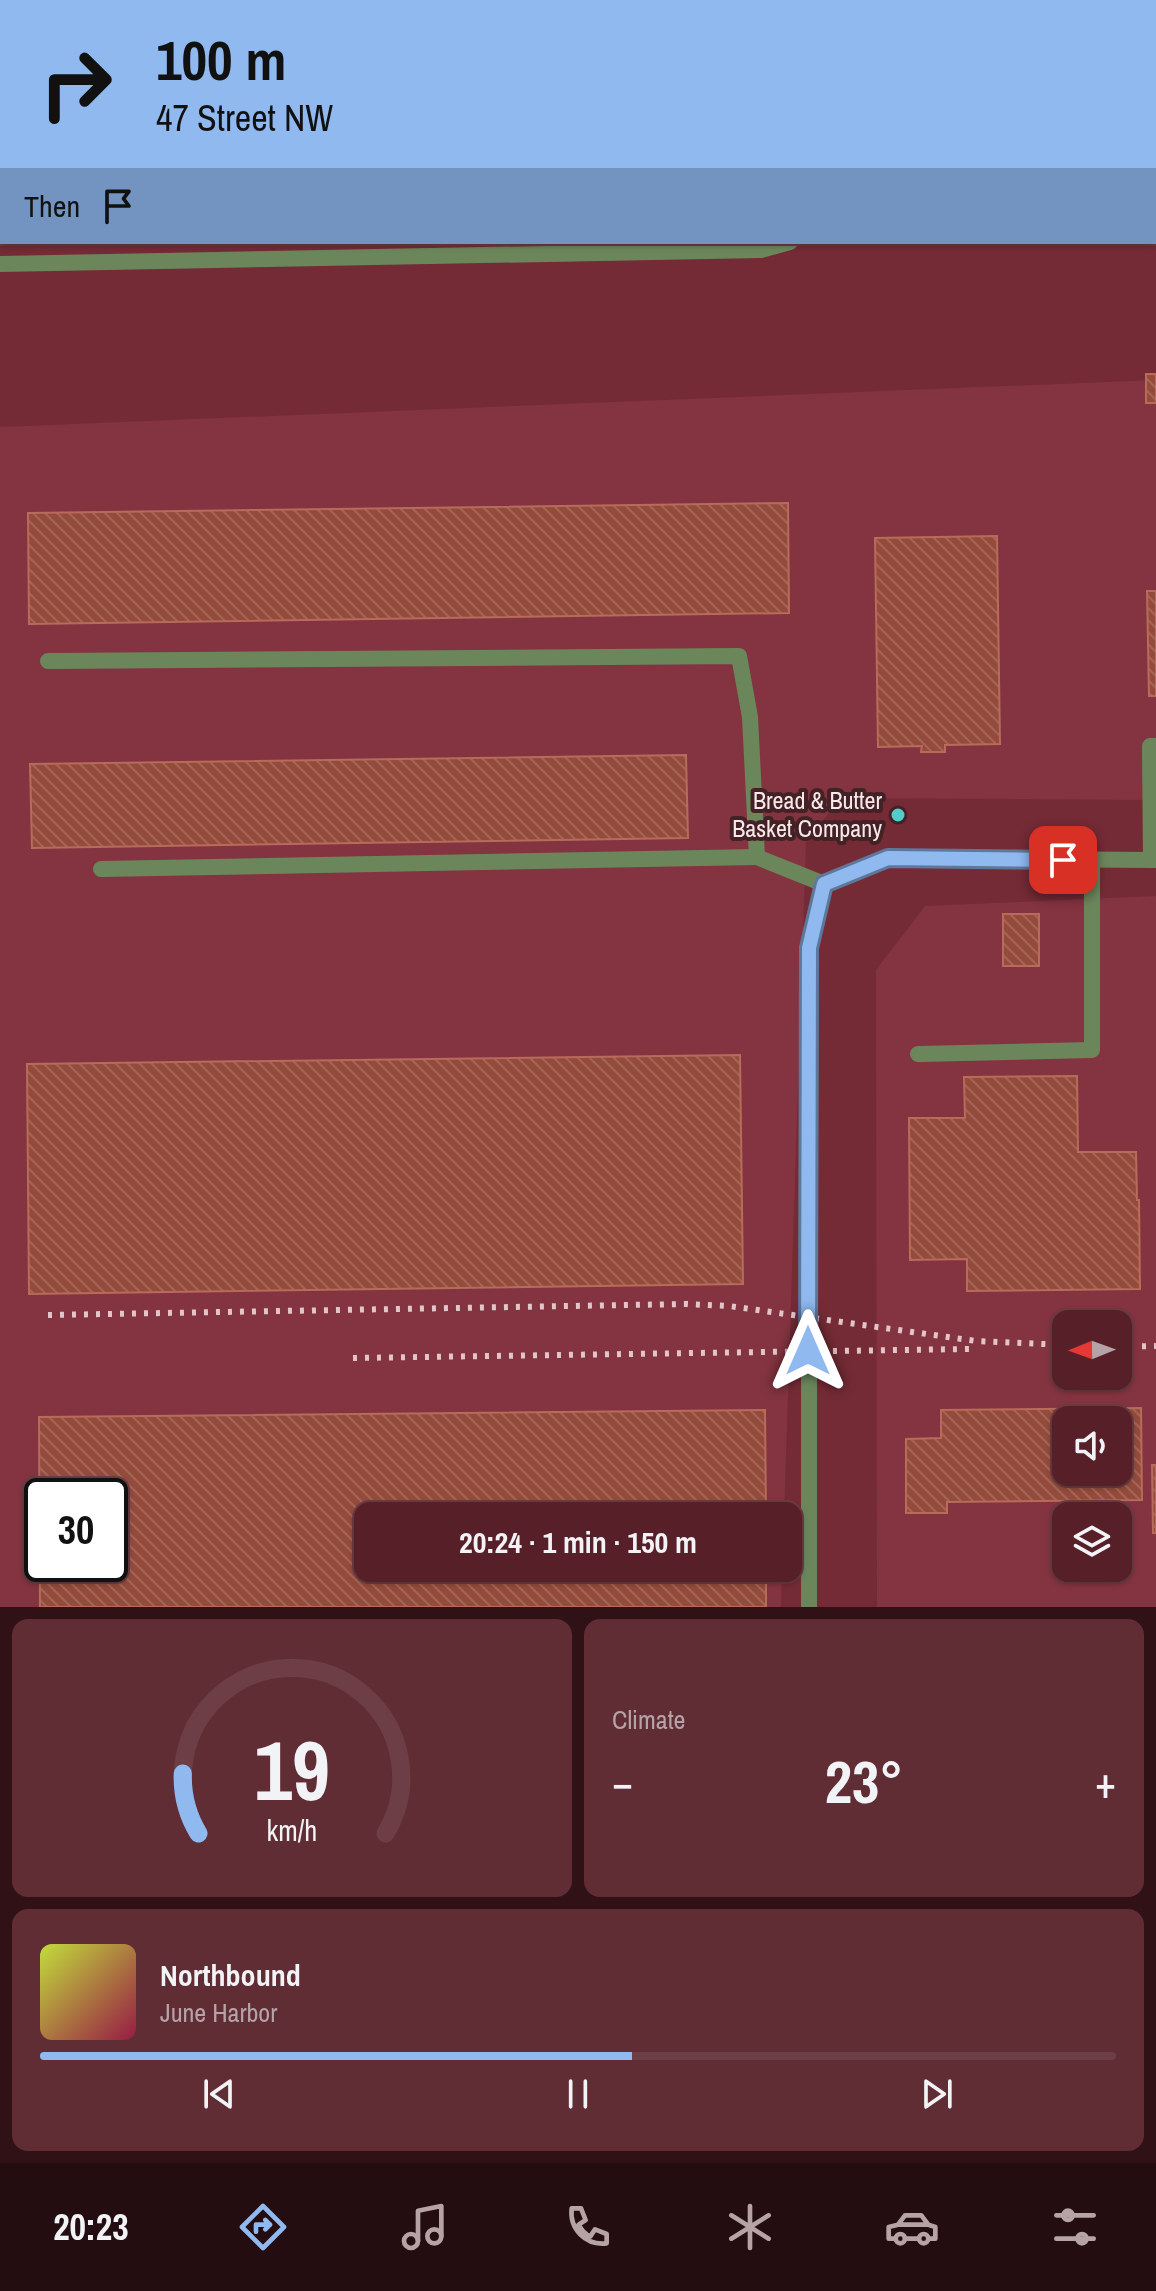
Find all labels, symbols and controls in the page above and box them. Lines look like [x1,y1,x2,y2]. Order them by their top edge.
text: 100 m [156,22,286,97]
icon: right [24,32,128,136]
text: 47 Street NW [156,94,333,142]
icon: arrive [96,184,140,228]
text: Then [24,186,80,226]
place label: Bread & Butter Basket Company [732,784,882,844]
marker: Bread & Butter Basket Company [889,806,907,824]
pin [1029,826,1097,894]
icon: arrive [1041,838,1085,882]
position arrow [766,1309,850,1393]
north arrow [1052,1310,1132,1390]
map controls [1052,1310,1132,1582]
button: sound [1052,1406,1132,1486]
speed limit sign: 30 [24,1478,128,1582]
button: layers [1052,1502,1132,1582]
text: 20:24 · 1 min · 150 m [459,1522,697,1562]
text: Climate [612,1702,685,1737]
text: 19 [254,1714,330,1826]
text: 23° [825,1741,903,1822]
text: − [612,1752,633,1812]
text: + [1095,1752,1116,1812]
text: km/h [267,1811,317,1850]
text: Northbound [160,1955,301,1995]
text: June Harbor [160,1995,277,2030]
icon: previous [197,2072,241,2116]
icon: pause [556,2072,600,2116]
icon: next [915,2072,959,2116]
icon: directions [235,2199,291,2255]
icon: music [397,2199,453,2255]
icon: phone [560,2199,616,2255]
icon: climate [722,2199,778,2255]
icon: car [884,2199,940,2255]
icon: filters [1047,2199,1103,2255]
text: 20:23 [53,2203,129,2251]

